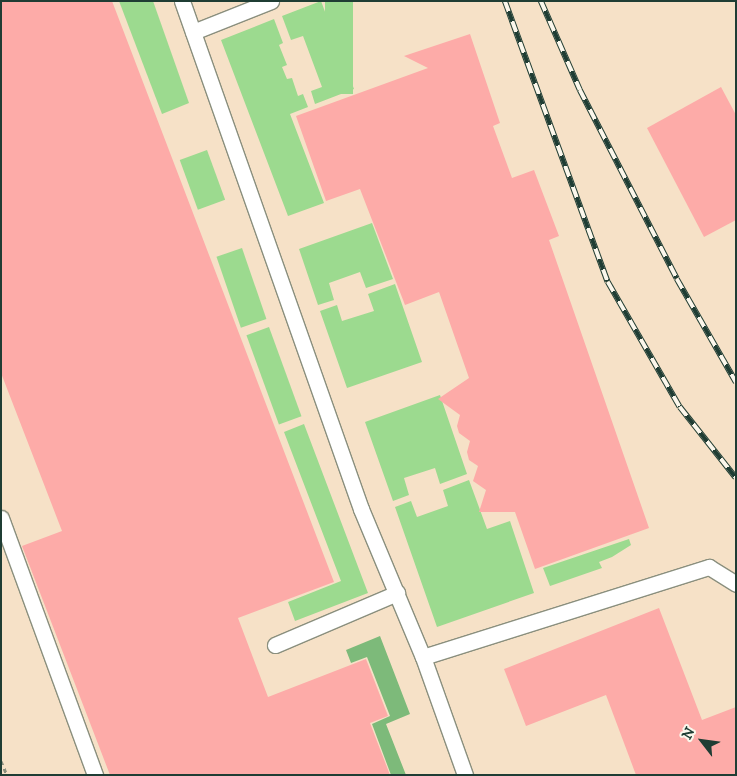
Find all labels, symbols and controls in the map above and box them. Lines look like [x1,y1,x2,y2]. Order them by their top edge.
north arrow [677,716,727,766]
text: N [678,724,700,743]

